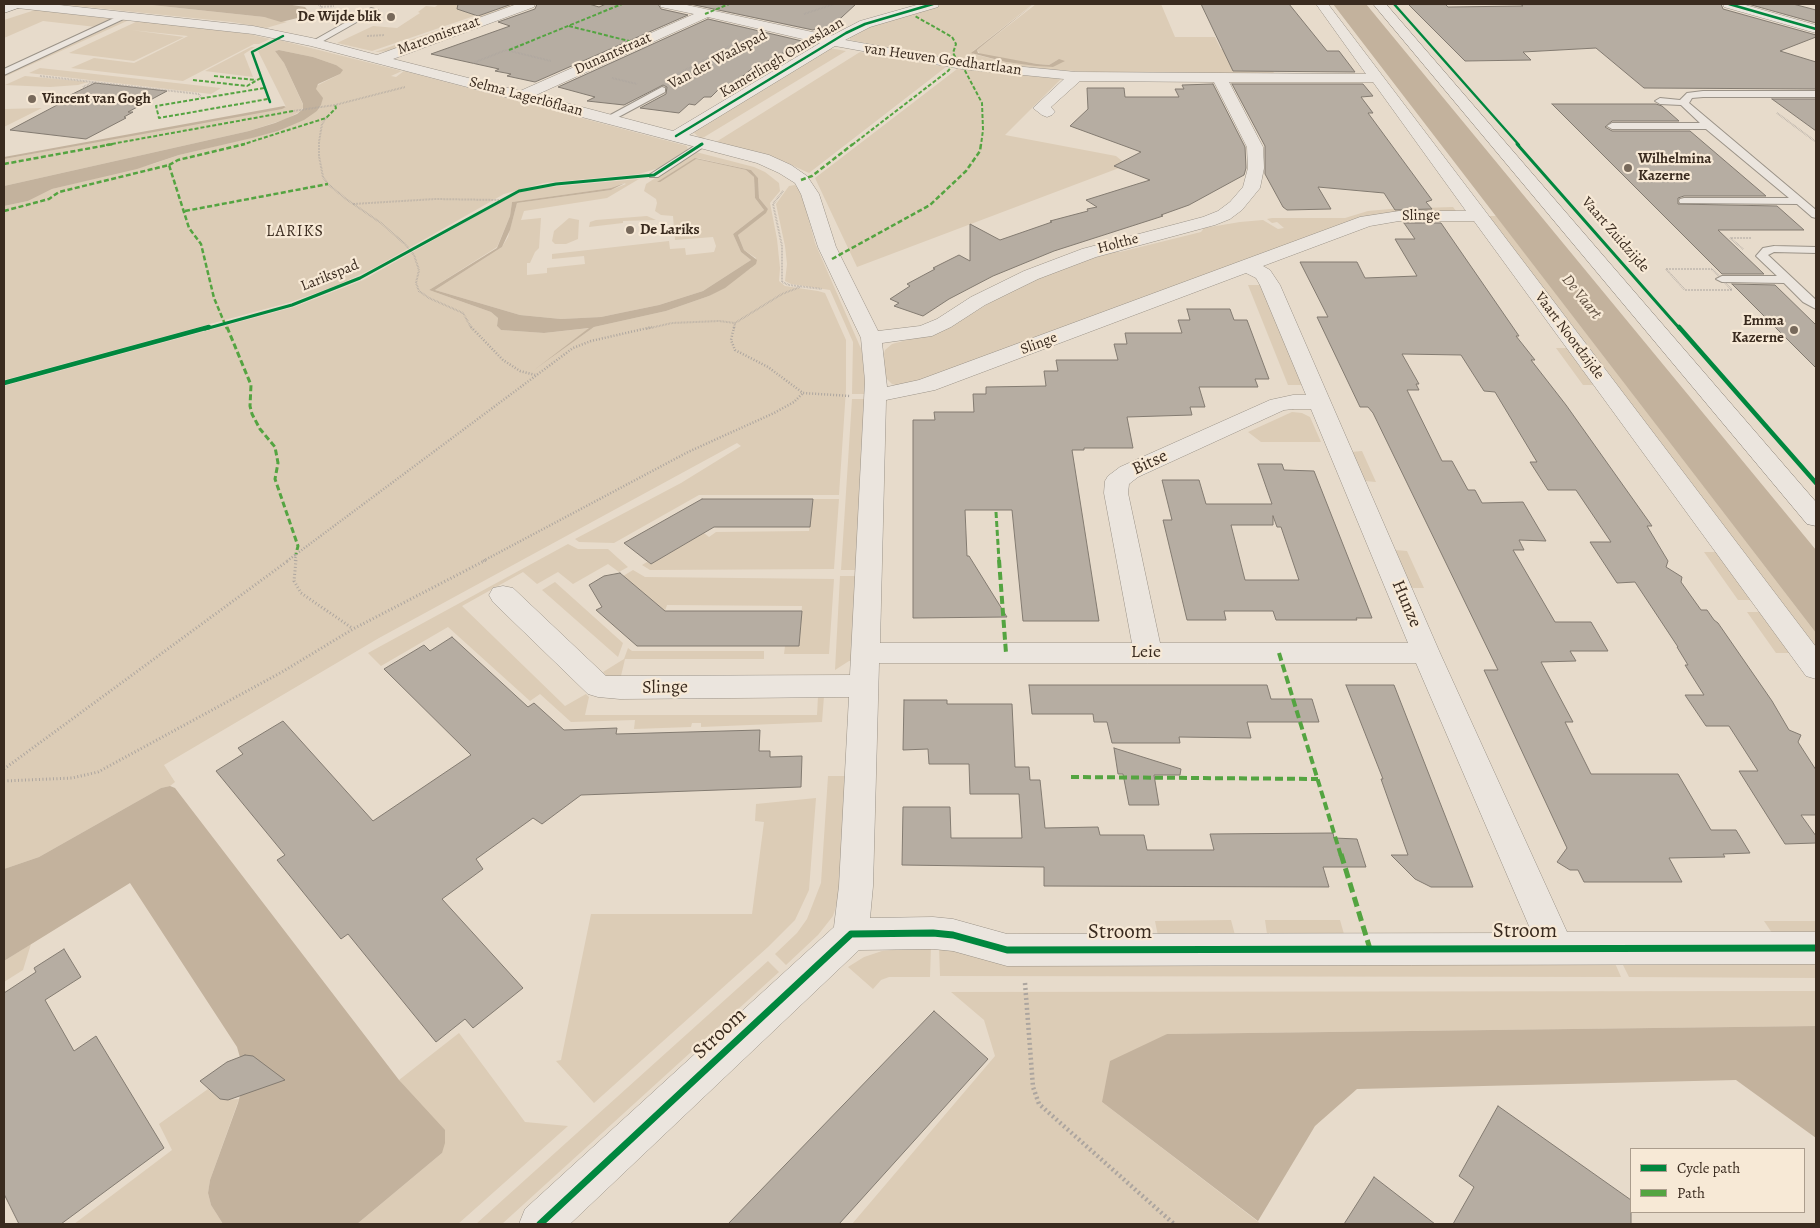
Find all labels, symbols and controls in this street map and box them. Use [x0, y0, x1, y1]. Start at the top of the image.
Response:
place label: De Wijde blik [298, 8, 381, 26]
marker: De Wijde blik [385, 11, 397, 23]
street label: Marconistraat [395, 13, 483, 59]
street label: Kamerlingh Onneslaan [717, 14, 847, 102]
street label: Van der Waalspad [666, 26, 770, 94]
street label: Dunantstraat [572, 29, 654, 79]
street label: van Heuven Goedhartlaan [863, 40, 1023, 80]
street label: Selma Lagerlöflaan [467, 73, 585, 121]
place label: Vincent van Gogh [42, 90, 151, 108]
marker: Vincent van Gogh [26, 93, 38, 105]
place label: Wilhelmina Kazerne [1638, 150, 1712, 185]
marker: Wilhelmina Kazerne [1622, 162, 1634, 174]
street label: Vaart Zuidzijde [1577, 194, 1653, 276]
street label: Slinge [1402, 207, 1440, 225]
place label: De Lariks [640, 221, 699, 239]
district label: LARIKS [265, 222, 325, 242]
marker: De Lariks [624, 224, 636, 236]
street label: Holthe [1095, 230, 1141, 258]
street label: Larikspad [298, 256, 362, 296]
water label: De Vaart [1557, 271, 1605, 323]
street label: Vaart Noordzijde [1530, 289, 1608, 383]
place label: Emma Kazerne [1732, 312, 1784, 347]
marker: Emma Kazerne [1788, 324, 1800, 336]
street label: Slinge [1018, 329, 1060, 359]
street label: Bitse [1129, 445, 1171, 481]
street label: Hunze [1386, 577, 1426, 631]
street label: Leie [1131, 642, 1161, 664]
street label: Slinge [642, 677, 688, 699]
street label: Stroom [1493, 919, 1557, 945]
street label: Stroom [1088, 920, 1152, 946]
street label: Stroom [688, 1003, 752, 1065]
legend [1630, 1148, 1805, 1213]
text: Cycle path [1677, 1158, 1740, 1178]
text: Path [1677, 1183, 1705, 1203]

